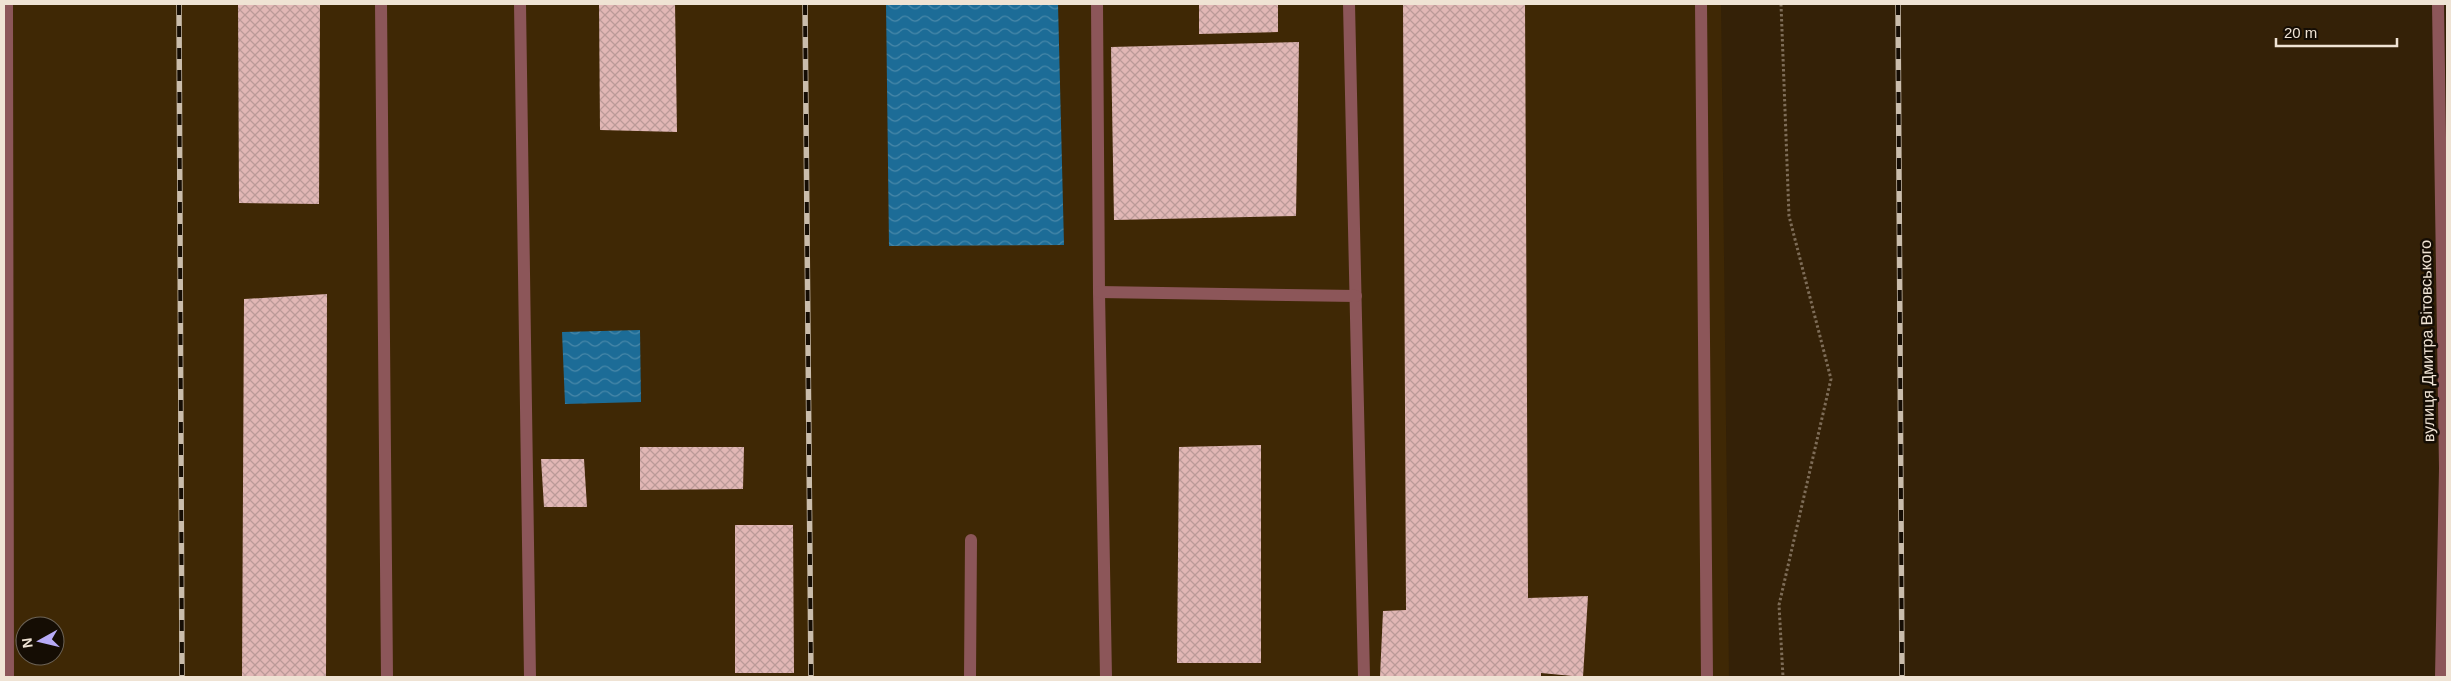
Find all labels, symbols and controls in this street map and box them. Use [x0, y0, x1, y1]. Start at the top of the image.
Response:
scale bar [2276, 15, 2397, 47]
text: 20 m [2284, 24, 2317, 41]
street label: вулиця Дмитра Вітовського [2417, 240, 2437, 442]
north arrow [15, 616, 65, 666]
text: N [18, 637, 36, 649]

